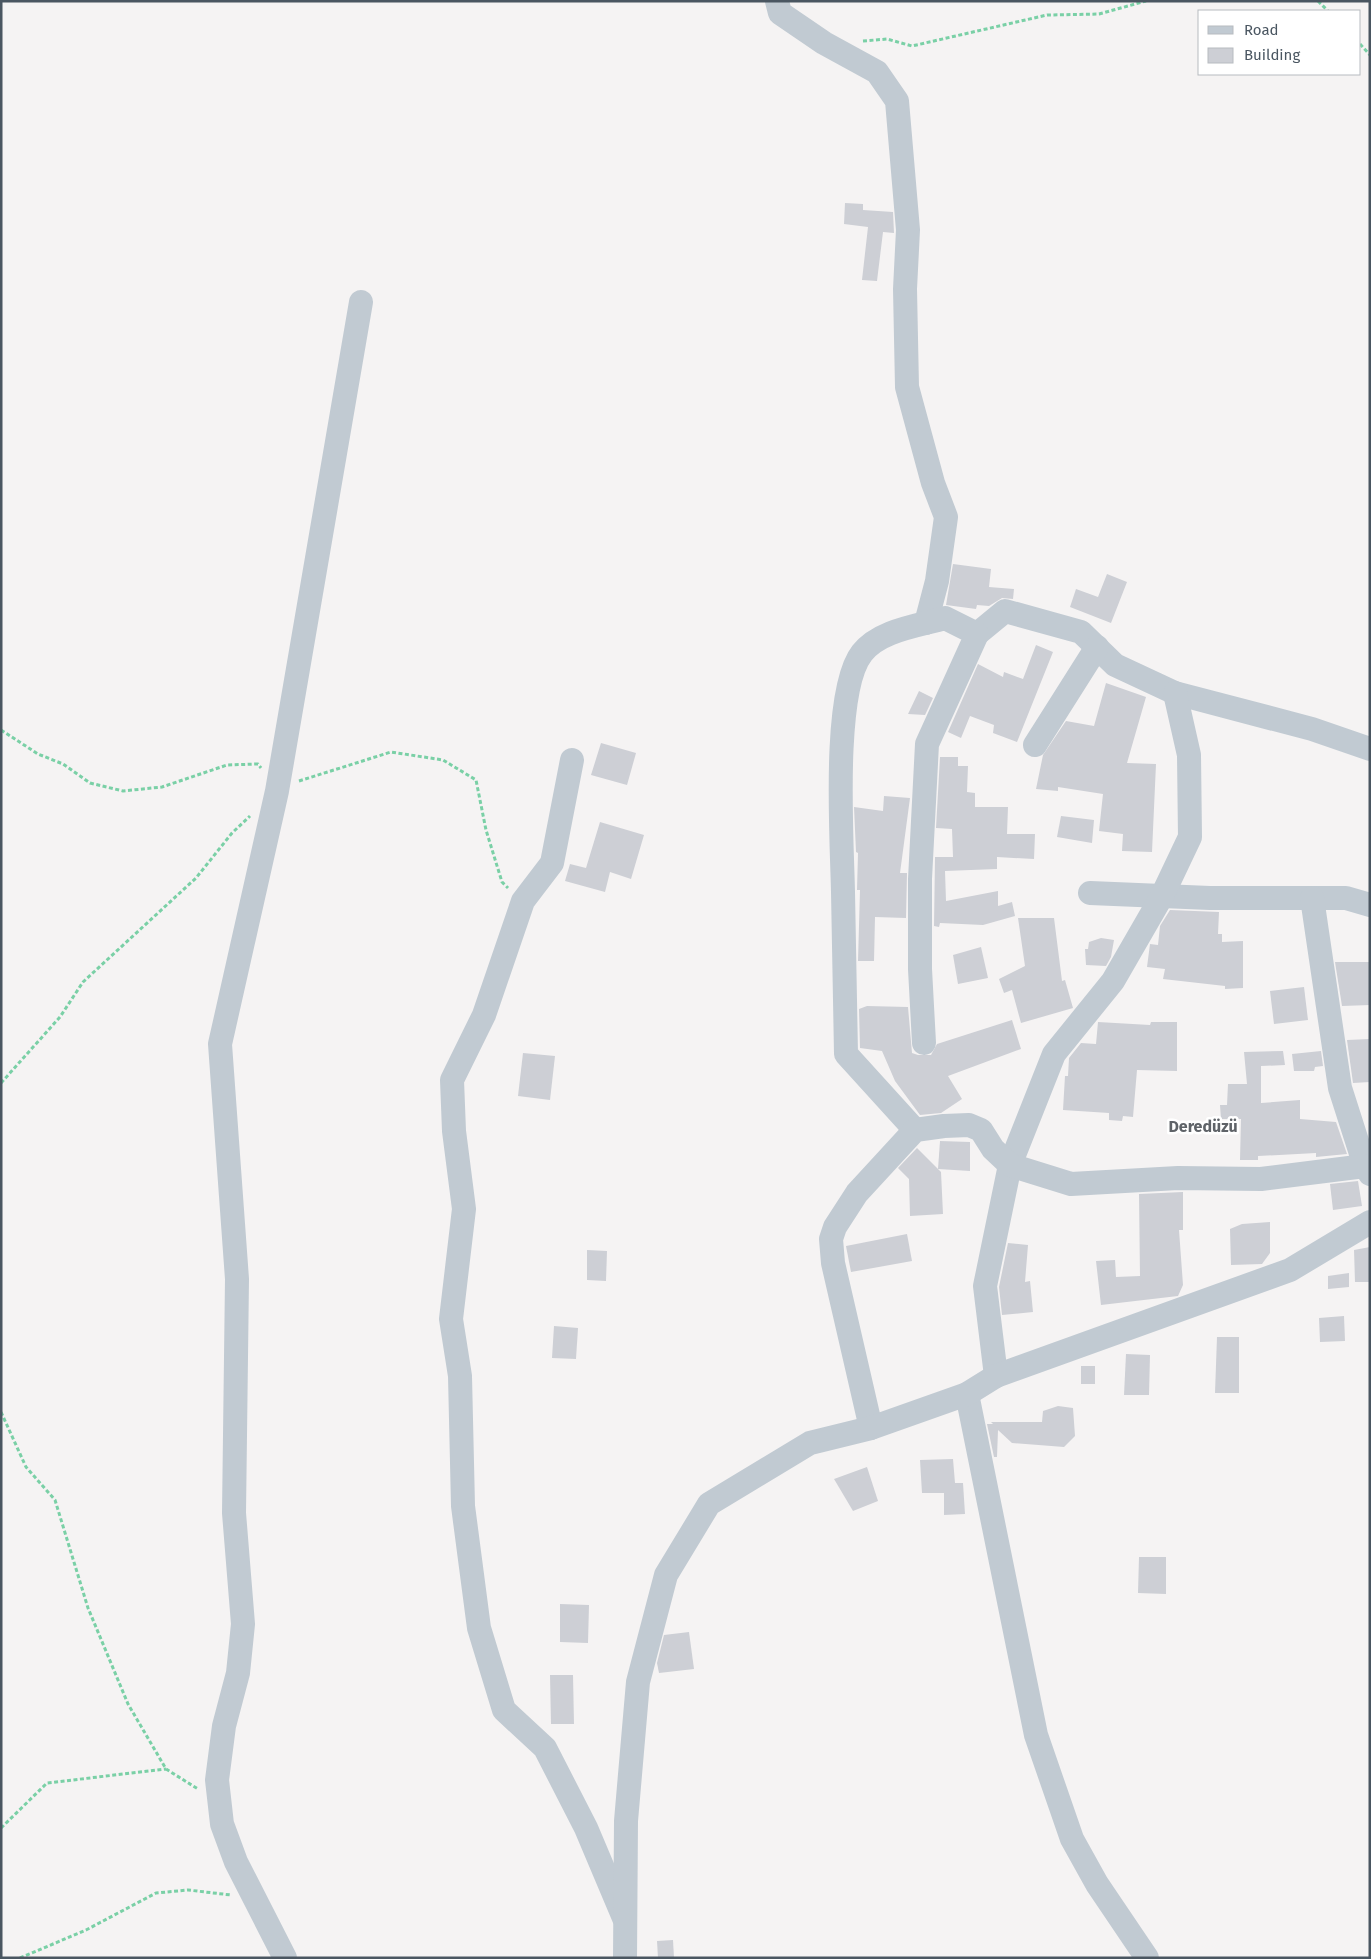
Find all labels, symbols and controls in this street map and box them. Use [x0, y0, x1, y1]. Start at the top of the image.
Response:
legend [1198, 10, 1361, 75]
text: Road [1244, 21, 1279, 39]
text: Building [1244, 46, 1300, 64]
district label: Deredüzü [1168, 1117, 1238, 1136]

